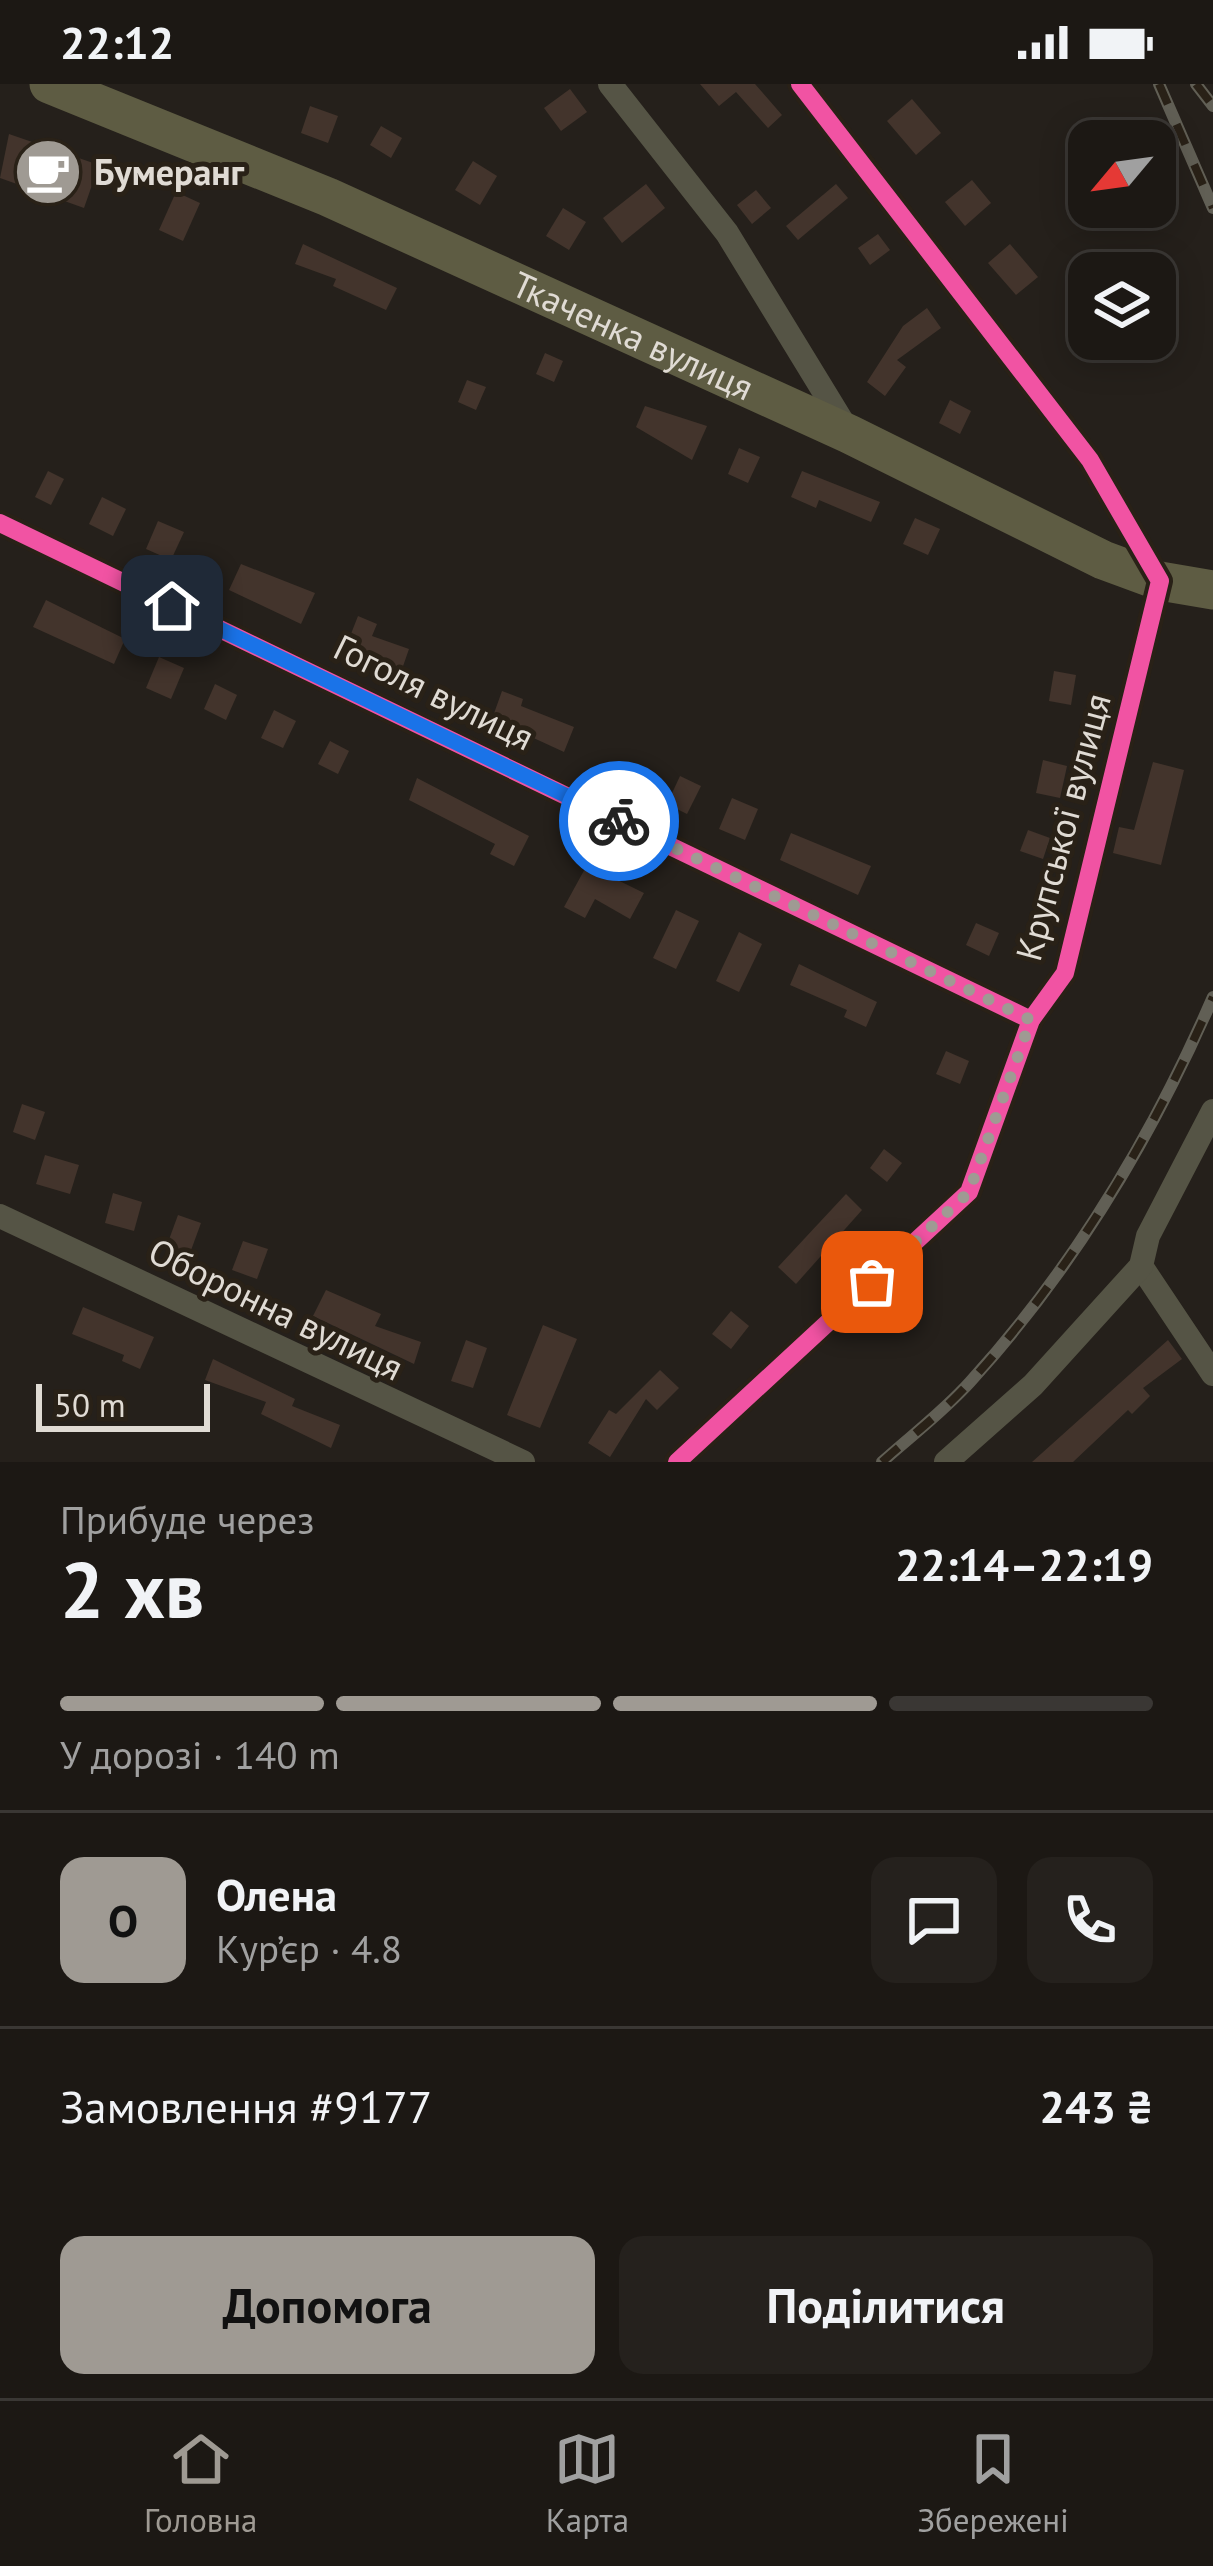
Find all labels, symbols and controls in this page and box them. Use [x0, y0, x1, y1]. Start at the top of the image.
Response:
text: 22:12 [60, 13, 174, 71]
north arrow [1068, 120, 1176, 228]
map controls [1068, 120, 1176, 360]
cafe icon: Бумеранг [13, 137, 83, 207]
place label: Бумеранг [94, 148, 245, 195]
button: layers [1068, 252, 1176, 360]
street label: Ткаченка вулиця [505, 260, 761, 410]
pin [121, 555, 223, 657]
icon: home [139, 573, 205, 639]
street label: Гоголя вулиця [327, 623, 542, 760]
street label: Крупської вулиця [1004, 688, 1121, 966]
courier [559, 761, 679, 881]
icon: bike [586, 788, 652, 854]
street label: Оборонна вулиця [141, 1227, 411, 1390]
pin [821, 1231, 923, 1333]
icon: bag [839, 1249, 905, 1315]
scale bar [36, 1378, 210, 1431]
text: 50 m [54, 1383, 126, 1426]
text: Прибуде через [60, 1494, 315, 1545]
text: 22:14–22:19 [895, 1535, 1153, 1593]
text: 2 хв [60, 1539, 204, 1640]
text: У дорозі · 140 m [60, 1729, 340, 1780]
button: chat [871, 1857, 997, 1983]
button: phone [1027, 1857, 1153, 1983]
text: Олена [216, 1865, 337, 1923]
text: О [108, 1891, 138, 1949]
text: Кур’єр · 4.8 [216, 1923, 402, 1974]
text: Замовлення #9177 [60, 2077, 432, 2135]
text: 243 ₴ [1040, 2077, 1153, 2135]
button: Допомога [60, 2236, 595, 2374]
button: Поділитися [619, 2236, 1153, 2374]
tab: Головна [144, 2426, 257, 2541]
tab: Карта [546, 2426, 629, 2541]
tab: Збережені [917, 2426, 1069, 2541]

